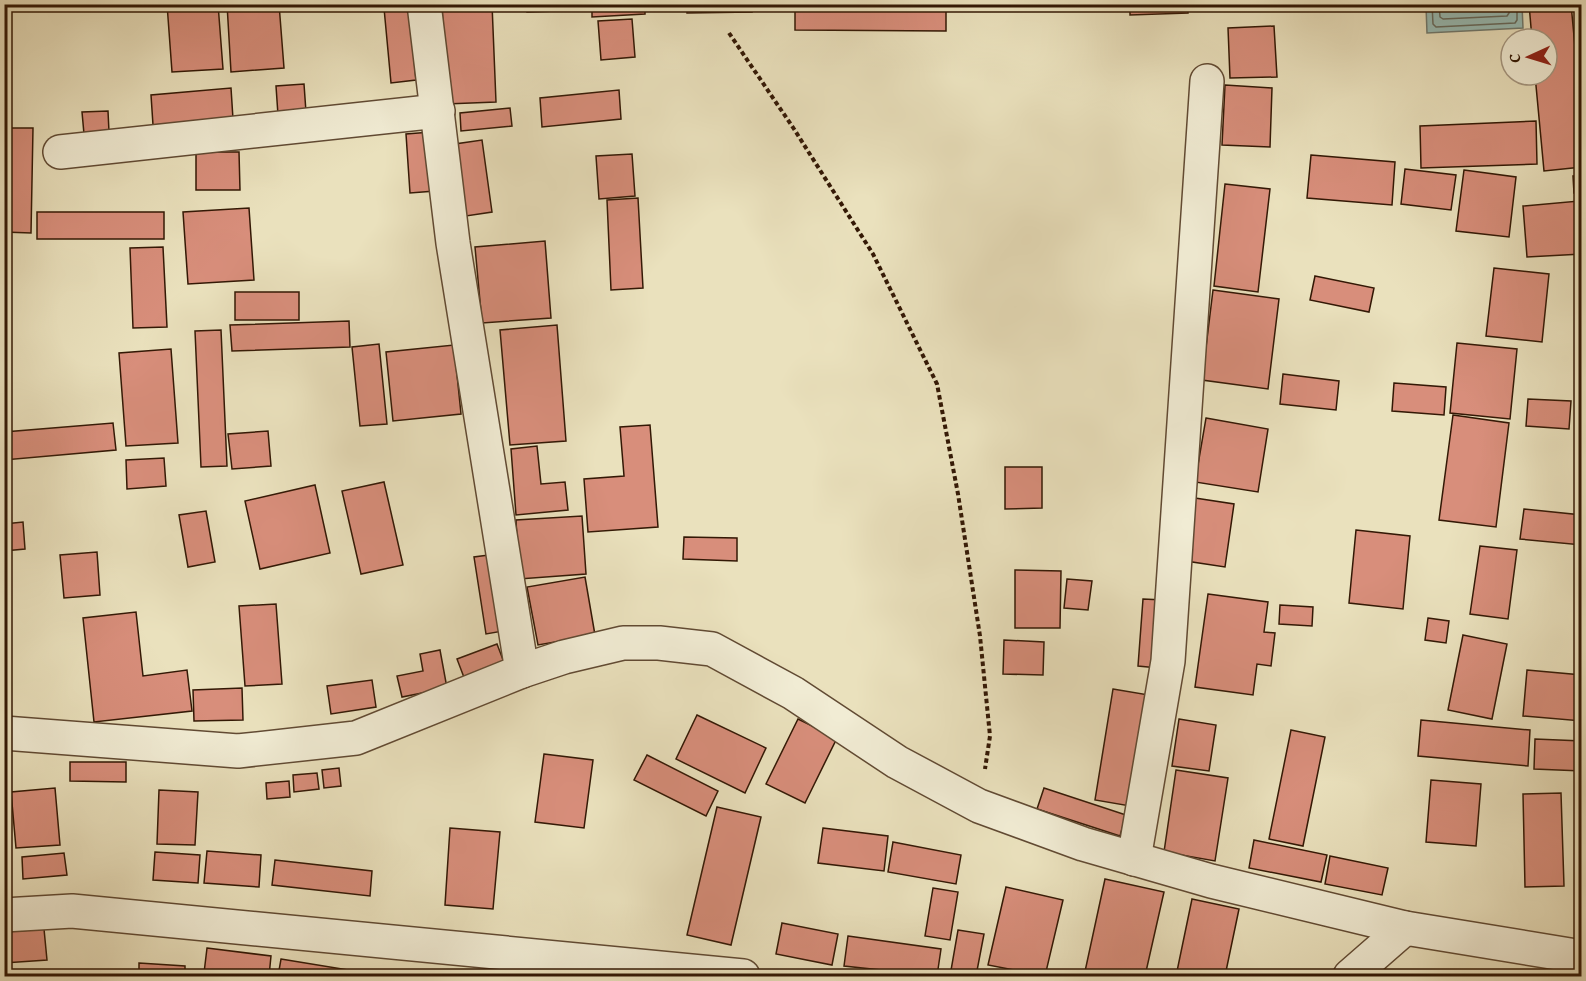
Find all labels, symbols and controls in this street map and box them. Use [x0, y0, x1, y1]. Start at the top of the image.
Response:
north arrow [1499, 27, 1559, 87]
text: С [1502, 53, 1526, 63]

